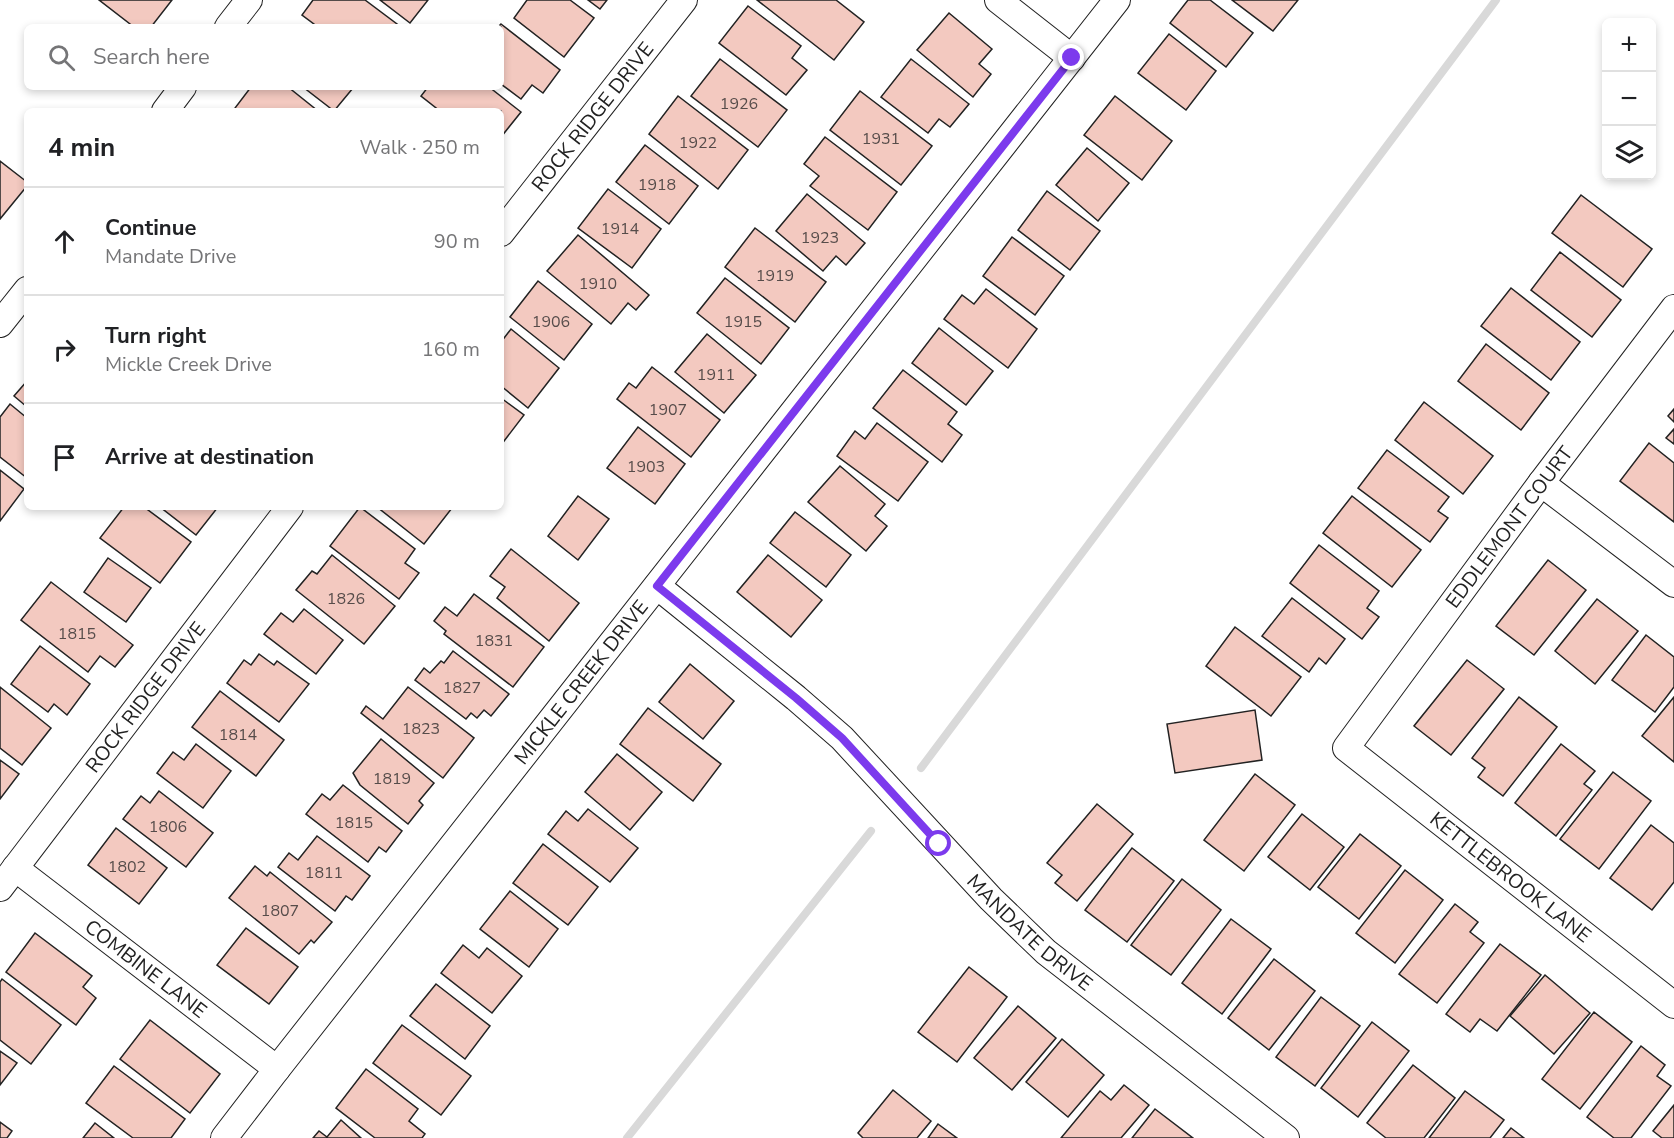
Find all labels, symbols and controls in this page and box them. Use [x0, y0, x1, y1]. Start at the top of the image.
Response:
map controls [1602, 18, 1656, 180]
button: + [1602, 18, 1656, 72]
search box [24, 24, 504, 90]
street label: ROCK RIDGE DRIVE [526, 37, 660, 197]
icon: search [45, 41, 78, 74]
text: Search here [93, 42, 210, 72]
route end [1058, 44, 1084, 70]
button: − [1602, 72, 1656, 126]
house number: 1926 [720, 93, 758, 115]
button: layers [1602, 126, 1656, 180]
house number: 1931 [862, 128, 900, 150]
text: 4 min [48, 130, 115, 165]
house number: 1922 [679, 132, 717, 154]
text: Walk · 250 m [360, 134, 480, 161]
house number: 1918 [638, 174, 676, 196]
text: Continue [105, 213, 196, 243]
house number: 1914 [601, 218, 640, 240]
icon: ahead [48, 225, 81, 258]
house number: 1923 [801, 227, 839, 249]
text: 90 m [434, 228, 480, 255]
text: Mandate Drive [105, 243, 236, 270]
house number: 1919 [756, 265, 794, 287]
house number: 1910 [579, 273, 617, 295]
house number: 1906 [532, 311, 570, 333]
house number: 1915 [724, 311, 762, 333]
text: Turn right [105, 321, 206, 351]
icon: right [48, 333, 81, 366]
text: 160 m [422, 336, 480, 363]
text: Mickle Creek Drive [105, 351, 272, 378]
house number: 1911 [697, 364, 735, 386]
house number: 1907 [649, 399, 687, 421]
icon: arrive [48, 441, 81, 474]
street label: EDDLEMONT COURT [1440, 441, 1579, 614]
text: Arrive at destination [105, 442, 314, 472]
house number: 1903 [627, 456, 665, 478]
house number: 1826 [327, 588, 365, 610]
street label: MICKLE CREEK DRIVE [508, 594, 655, 770]
street label: ROCK RIDGE DRIVE [80, 616, 212, 778]
house number: 1815 [58, 623, 96, 645]
house number: 1831 [475, 630, 513, 652]
house number: 1827 [443, 677, 481, 699]
house number: 1823 [402, 718, 440, 740]
house number: 1814 [219, 724, 258, 746]
house number: 1819 [373, 768, 411, 790]
street label: KETTLEBROOK LANE [1424, 806, 1596, 949]
house number: 1815 [335, 812, 373, 834]
house number: 1806 [149, 816, 187, 838]
route start [925, 830, 951, 856]
house number: 1802 [108, 856, 146, 878]
house number: 1811 [305, 862, 343, 884]
street label: MANDATE DRIVE [961, 868, 1098, 997]
house number: 1807 [261, 900, 299, 922]
street label: COMBINE LANE [79, 913, 212, 1024]

